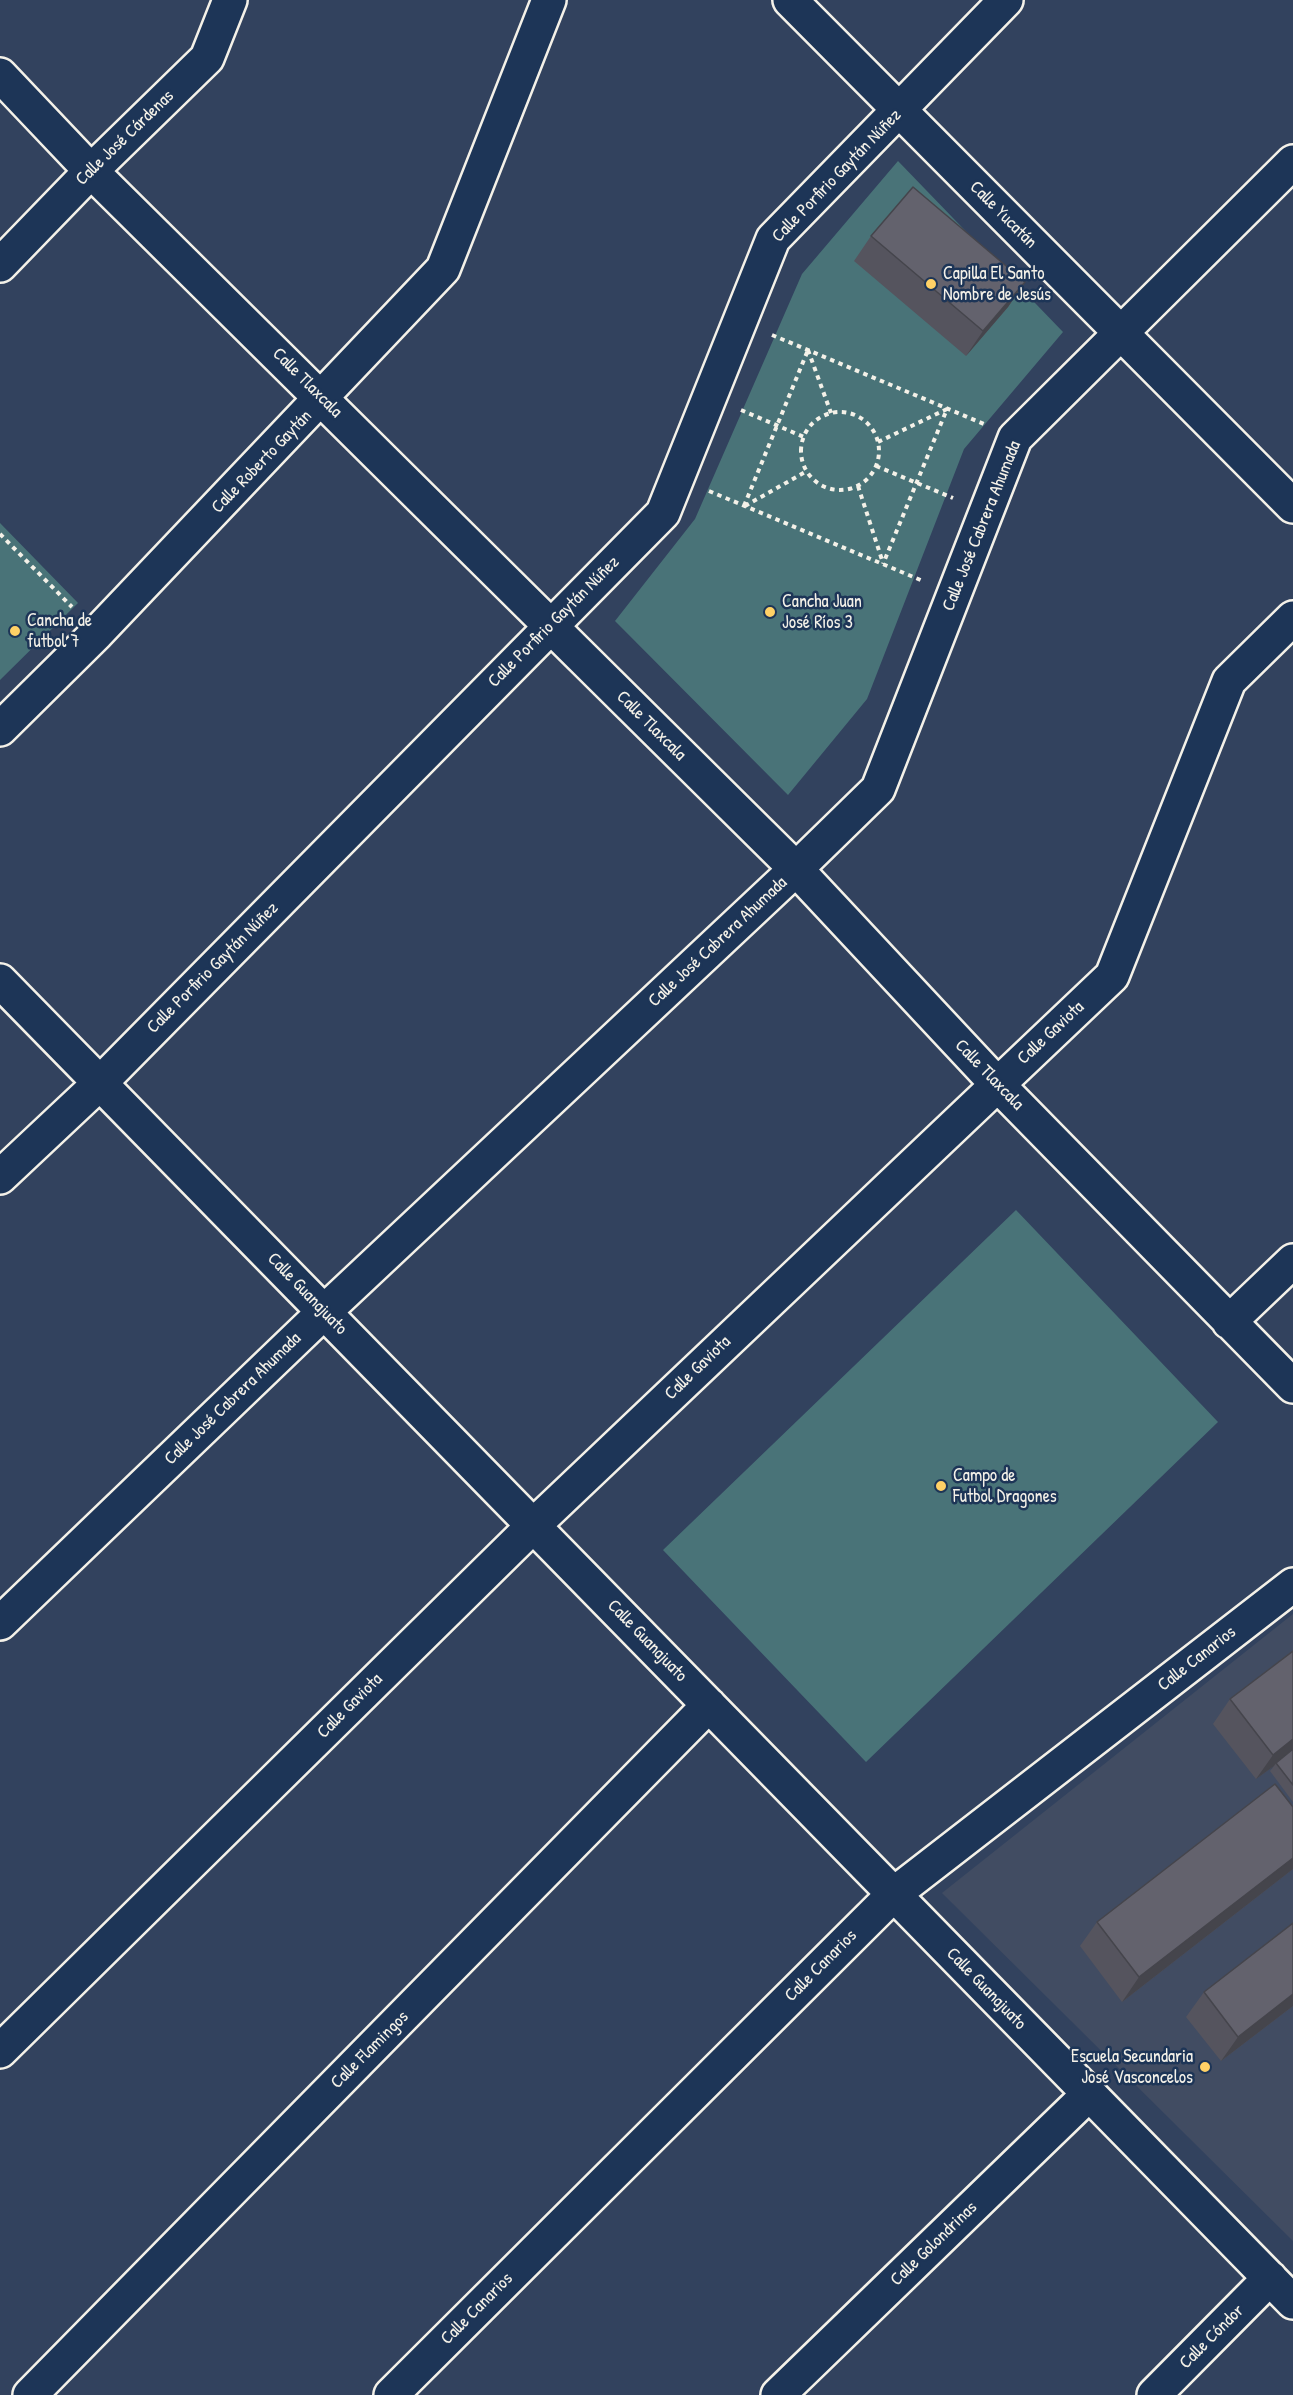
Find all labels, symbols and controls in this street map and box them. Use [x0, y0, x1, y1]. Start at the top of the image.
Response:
street label: Calle José Cárdenas [71, 86, 179, 190]
street label: Calle Porfirio Gaytán Núñez [768, 105, 906, 247]
street label: Calle Yucatán [965, 177, 1041, 253]
place label: Capilla El Santo Nombre de Jesús [943, 263, 1051, 306]
marker: Capilla El Santo Nombre de Jesús [924, 277, 938, 291]
street label: Calle Tlaxcala [267, 343, 347, 423]
street label: Calle Roberto Gaytán [207, 406, 317, 518]
street label: Calle José Cabrera Ahumada [938, 438, 1026, 614]
street label: Calle Porfirio Gaytán Núñez [484, 552, 624, 692]
place label: Cancha Juan José Ríos 3 [782, 591, 862, 634]
marker: Cancha Juan José Ríos 3 [763, 605, 777, 619]
place label: Cancha de futbol 7 [27, 610, 92, 652]
marker: Cancha de futbol 7 [8, 624, 22, 638]
street label: Calle Tlaxcala [611, 686, 691, 766]
street label: Calle José Cabrera Ahumada [644, 872, 792, 1012]
street label: Calle Porfirio Gaytán Núñez [143, 898, 283, 1038]
street label: Calle Gaviota [1013, 997, 1089, 1069]
street label: Calle Tlaxcala [950, 1035, 1028, 1115]
street label: Calle Guanajuato [262, 1248, 352, 1340]
street label: Calle José Cabrera Ahumada [160, 1328, 306, 1470]
street label: Calle Gaviota [660, 1331, 736, 1405]
place label: Campo de Futbol Dragones [953, 1465, 1057, 1508]
marker: Campo de Futbol Dragones [934, 1479, 948, 1493]
street label: Calle Guanajuato [602, 1595, 692, 1687]
street label: Calle Canarios [1154, 1622, 1240, 1696]
street label: Calle Gaviota [313, 1669, 387, 1743]
street label: Calle Canarios [780, 1925, 862, 2007]
street label: Calle Guanajuato [941, 1943, 1031, 2035]
street label: Calle Flamingos [327, 2007, 413, 2093]
place label: Escuela Secundaria José Vasconcelos [1071, 2046, 1193, 2088]
marker: Escuela Secundaria José Vasconcelos [1198, 2060, 1212, 2074]
street label: Calle Golondrinas [886, 2197, 982, 2291]
street label: Calle Canarios [436, 2268, 518, 2350]
street label: Calle Cóndor [1175, 2300, 1249, 2374]

